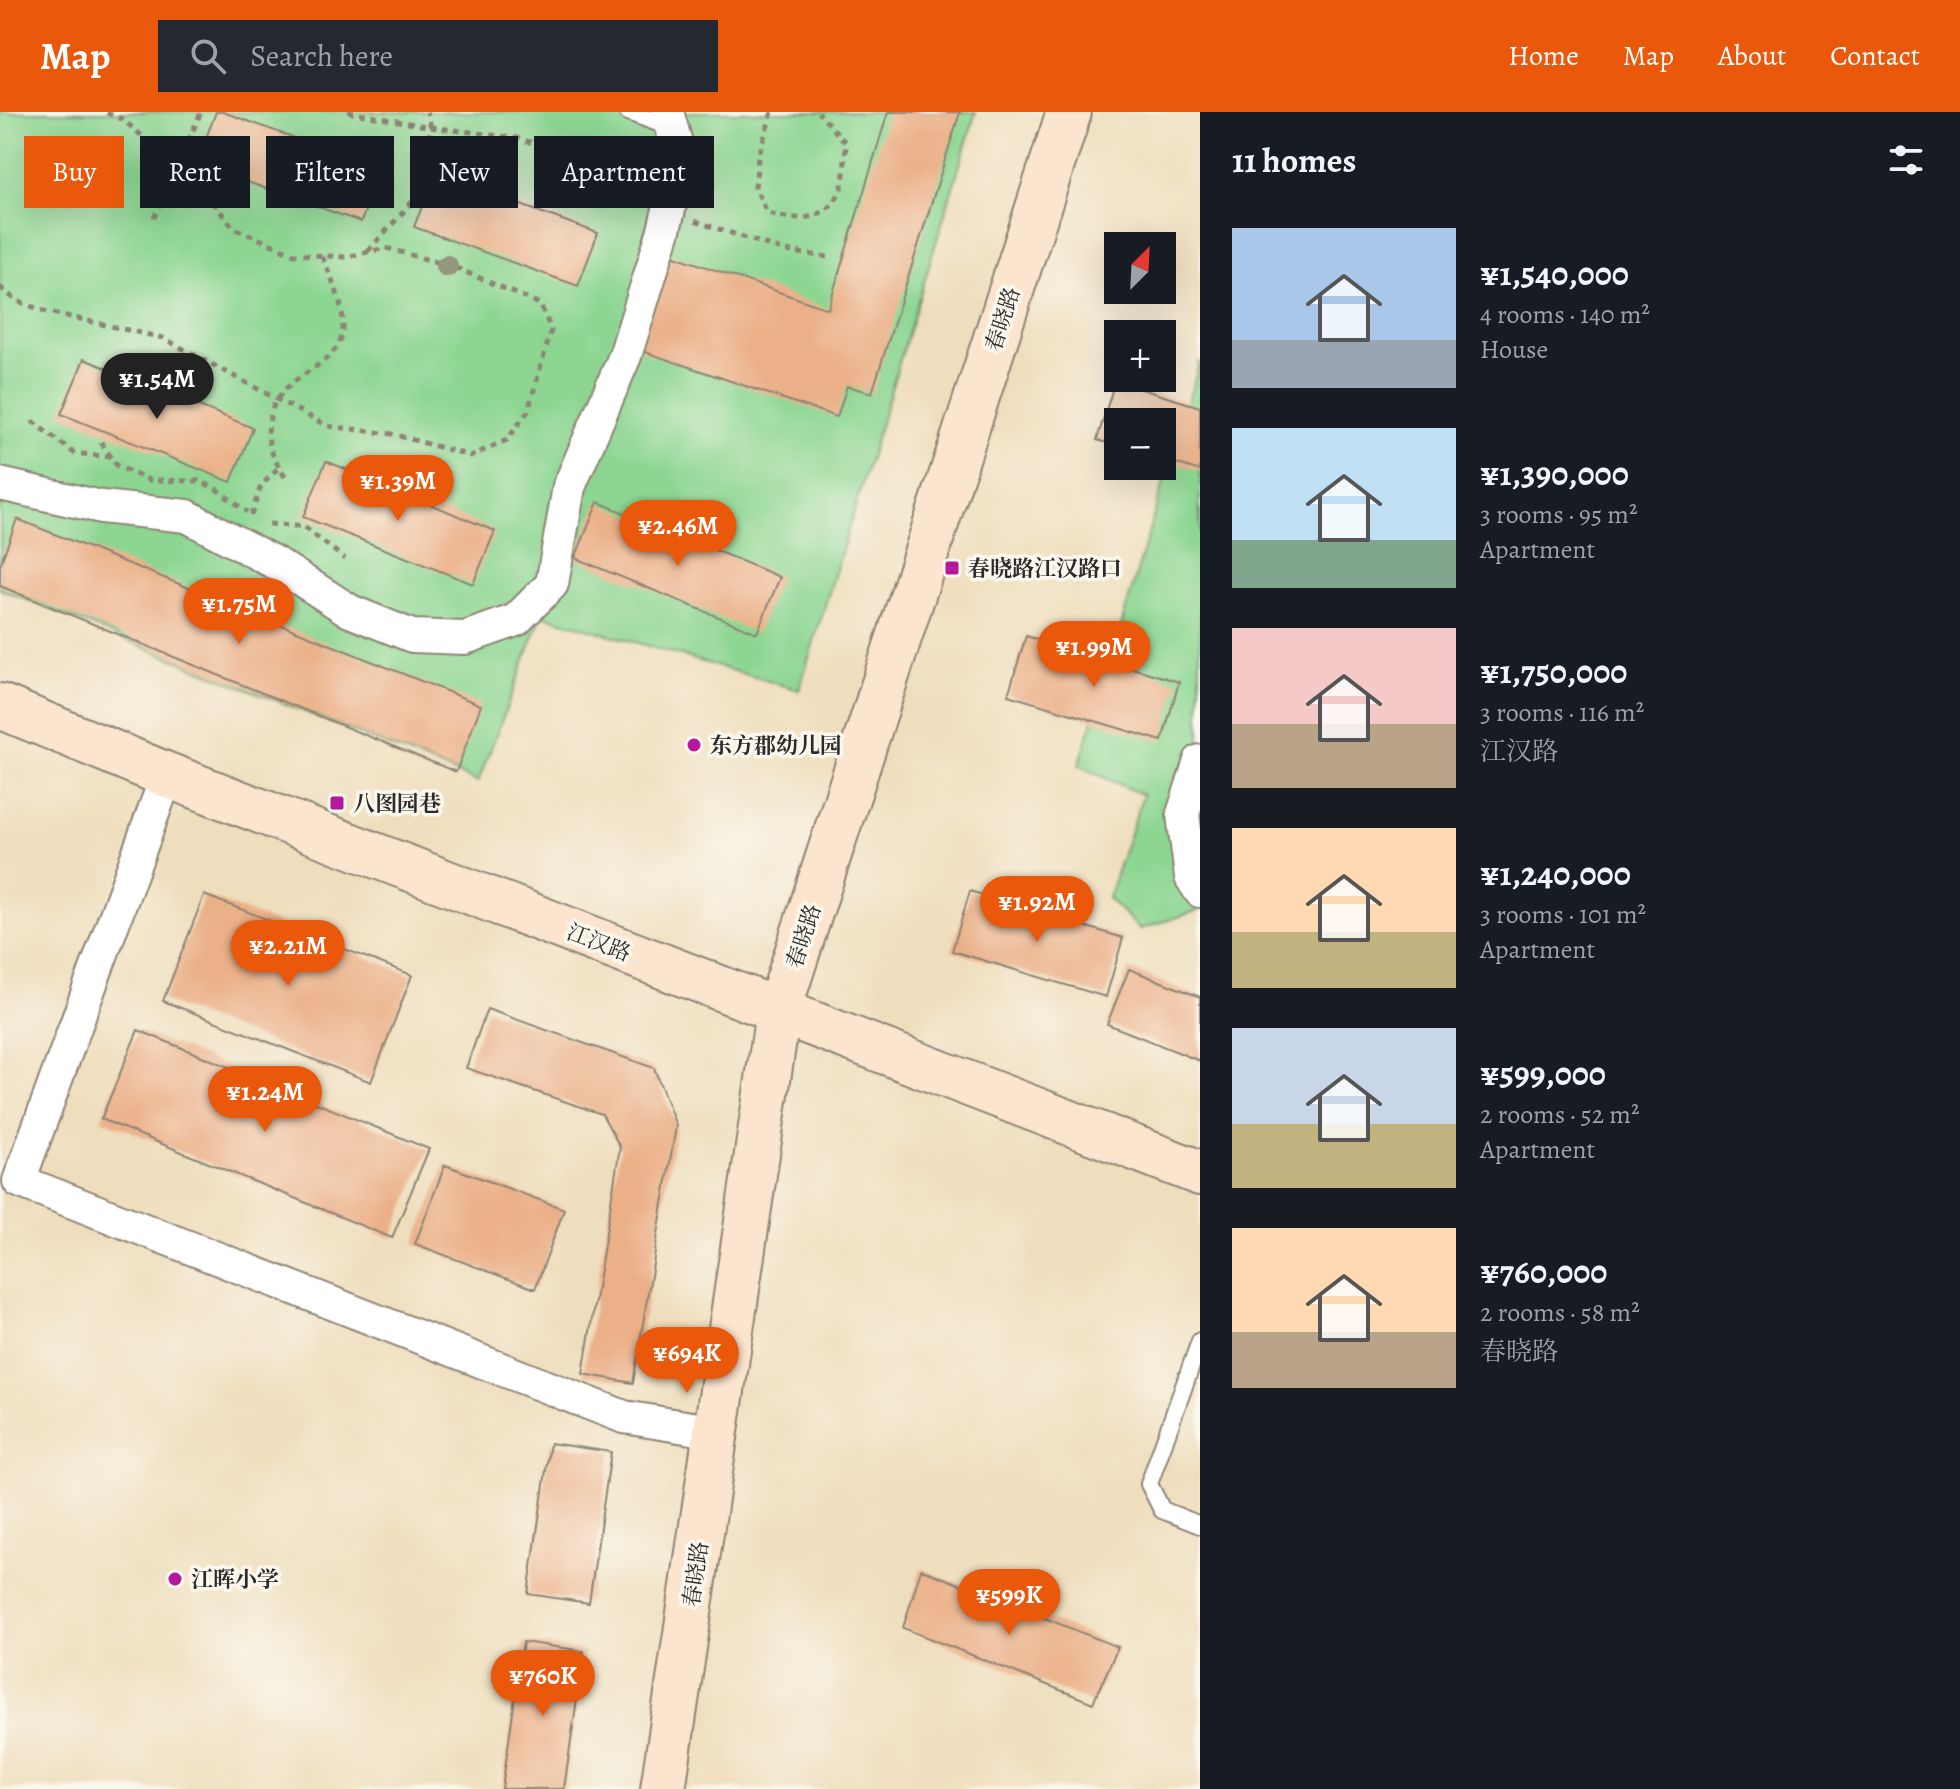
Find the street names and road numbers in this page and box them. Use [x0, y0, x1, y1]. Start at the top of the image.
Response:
street label: 春晓路 [978, 283, 1027, 355]
street label: 春晓路 [779, 900, 828, 972]
street label: 江汉路 [562, 917, 635, 969]
street label: 春晓路 [677, 1539, 715, 1609]

